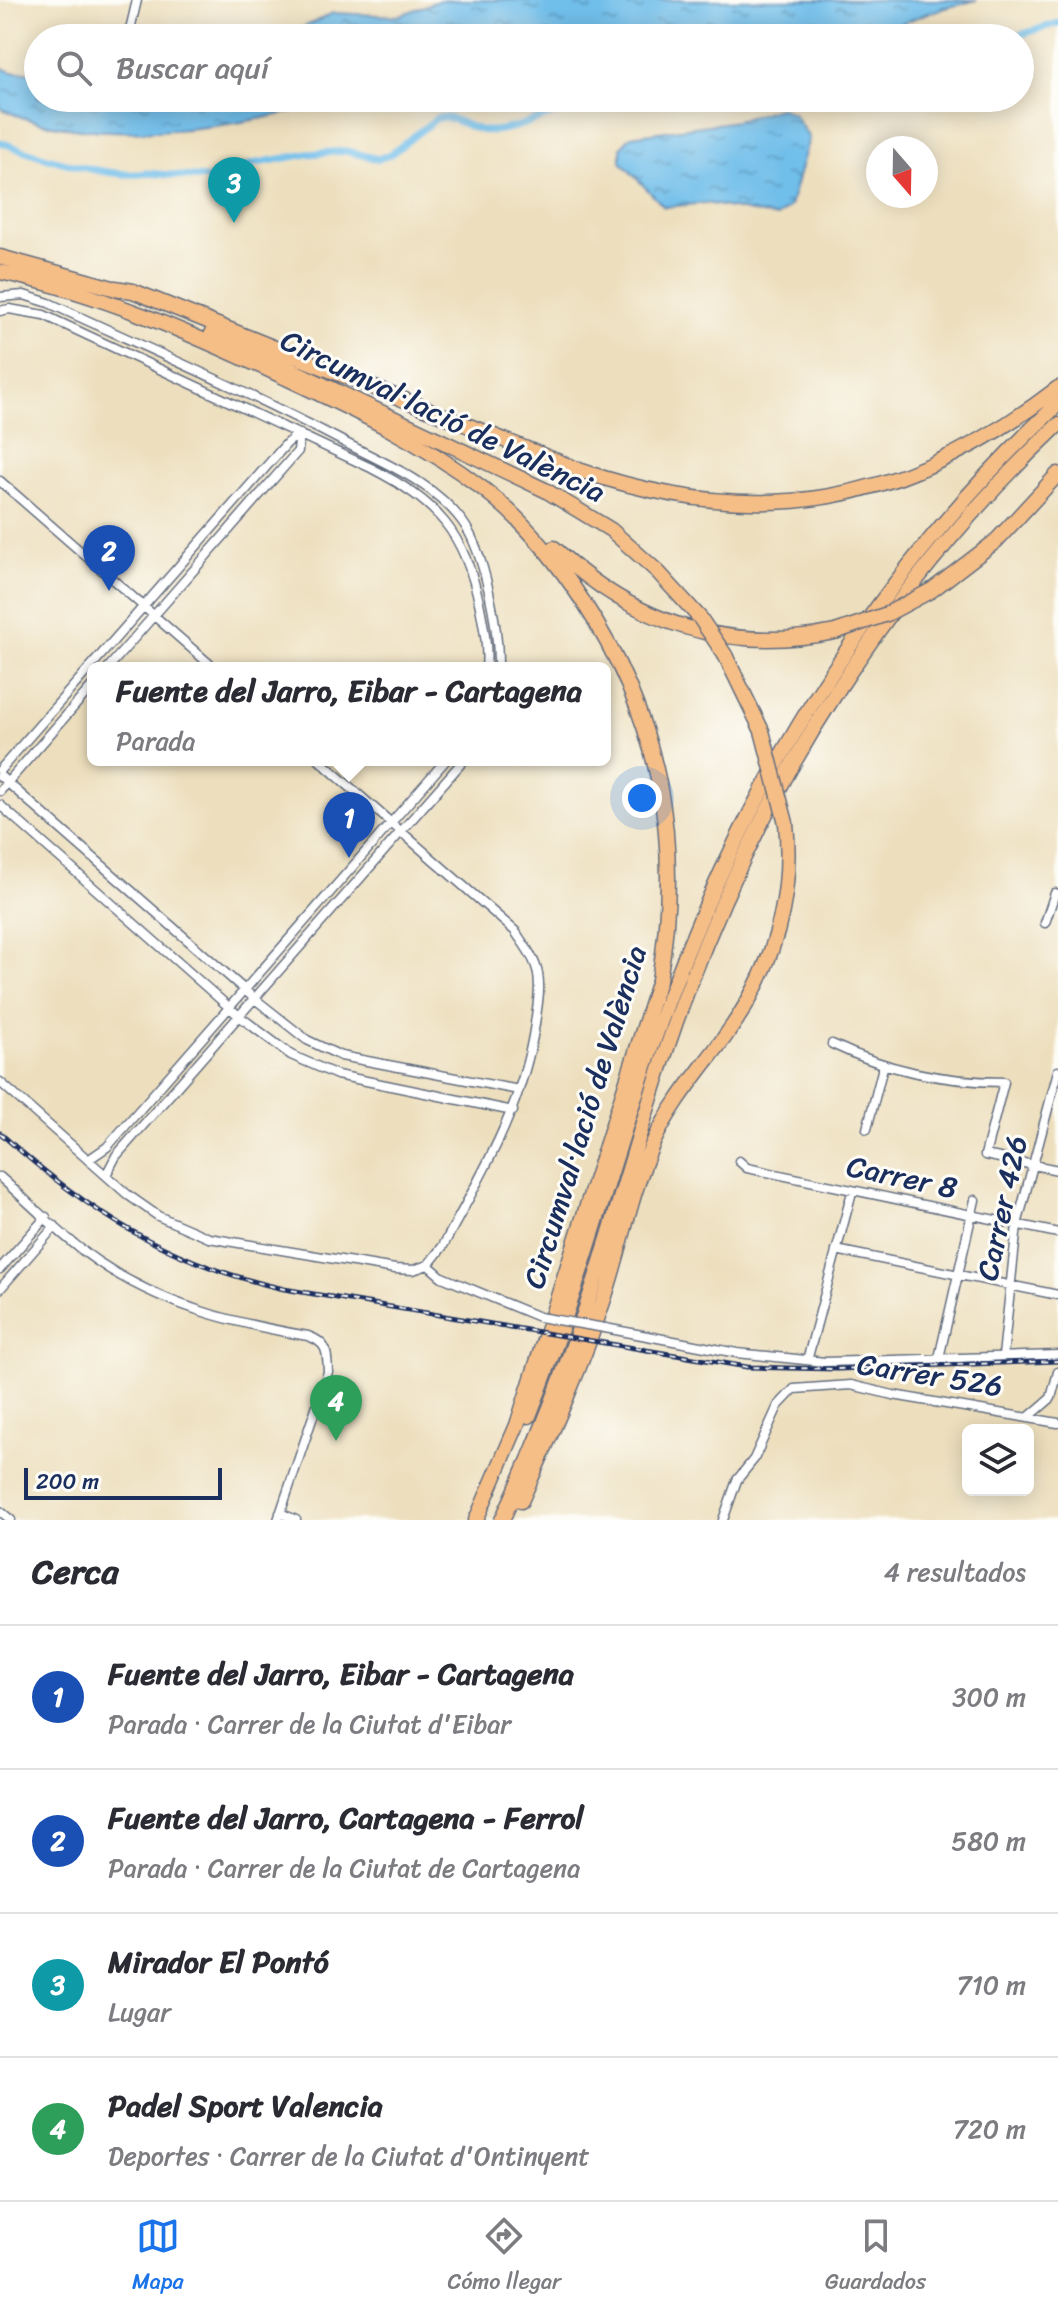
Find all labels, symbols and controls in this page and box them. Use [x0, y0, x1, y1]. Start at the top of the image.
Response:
search box [24, 24, 1034, 112]
text: Buscar aquí [116, 41, 269, 95]
icon: search [52, 46, 96, 90]
north arrow [866, 136, 938, 208]
pin: 3 [208, 157, 260, 223]
street label: Circumval·lació de València [271, 314, 615, 518]
pin: 2 [83, 525, 135, 591]
popup [87, 662, 611, 766]
text: Fuente del Jarro, Eibar - Cartagena [116, 664, 582, 718]
text: Parada [116, 718, 195, 764]
your location [622, 778, 662, 818]
pin: 1 [323, 792, 375, 858]
street label: Circumval·lació de València [507, 939, 663, 1295]
street label: Carrer 426 [960, 1130, 1044, 1286]
street label: Carrer 8 [842, 1139, 962, 1215]
street label: Carrer 526 [853, 1337, 1007, 1413]
pin: 4 [310, 1375, 362, 1441]
map controls [962, 1424, 1034, 1496]
button: layers [962, 1424, 1034, 1496]
text: 200 m [36, 1462, 99, 1501]
scale bar [24, 1464, 222, 1500]
text: Cerca [32, 1542, 119, 1602]
text: 4 resultados [884, 1549, 1026, 1595]
text: Fuente del Jarro, Eibar - Cartagena [108, 1647, 574, 1701]
text: 1 [52, 1674, 64, 1720]
text: 300 m [952, 1674, 1026, 1720]
text: Parada · Carrer de la Ciutat d'Eibar [108, 1701, 511, 1747]
text: Fuente del Jarro, Cartagena - Ferrol [108, 1791, 584, 1845]
text: 2 [50, 1818, 66, 1864]
text: 580 m [951, 1818, 1026, 1864]
text: Parada · Carrer de la Ciutat de Cartagena [108, 1845, 580, 1891]
text: Mirador El Pontó [108, 1935, 329, 1989]
text: 3 [51, 1962, 65, 2008]
text: 710 m [957, 1962, 1026, 2008]
text: Lugar [108, 1989, 171, 2035]
text: Padel Sport Valencia [108, 2079, 383, 2133]
text: 4 [50, 2106, 66, 2152]
text: 720 m [953, 2106, 1026, 2152]
text: Deportes · Carrer de la Ciutat d'Ontinyent [108, 2133, 590, 2179]
tab: Mapa [132, 2214, 184, 2301]
tab: Cómo llegar [447, 2214, 561, 2301]
tab: Guardados [825, 2214, 926, 2301]

